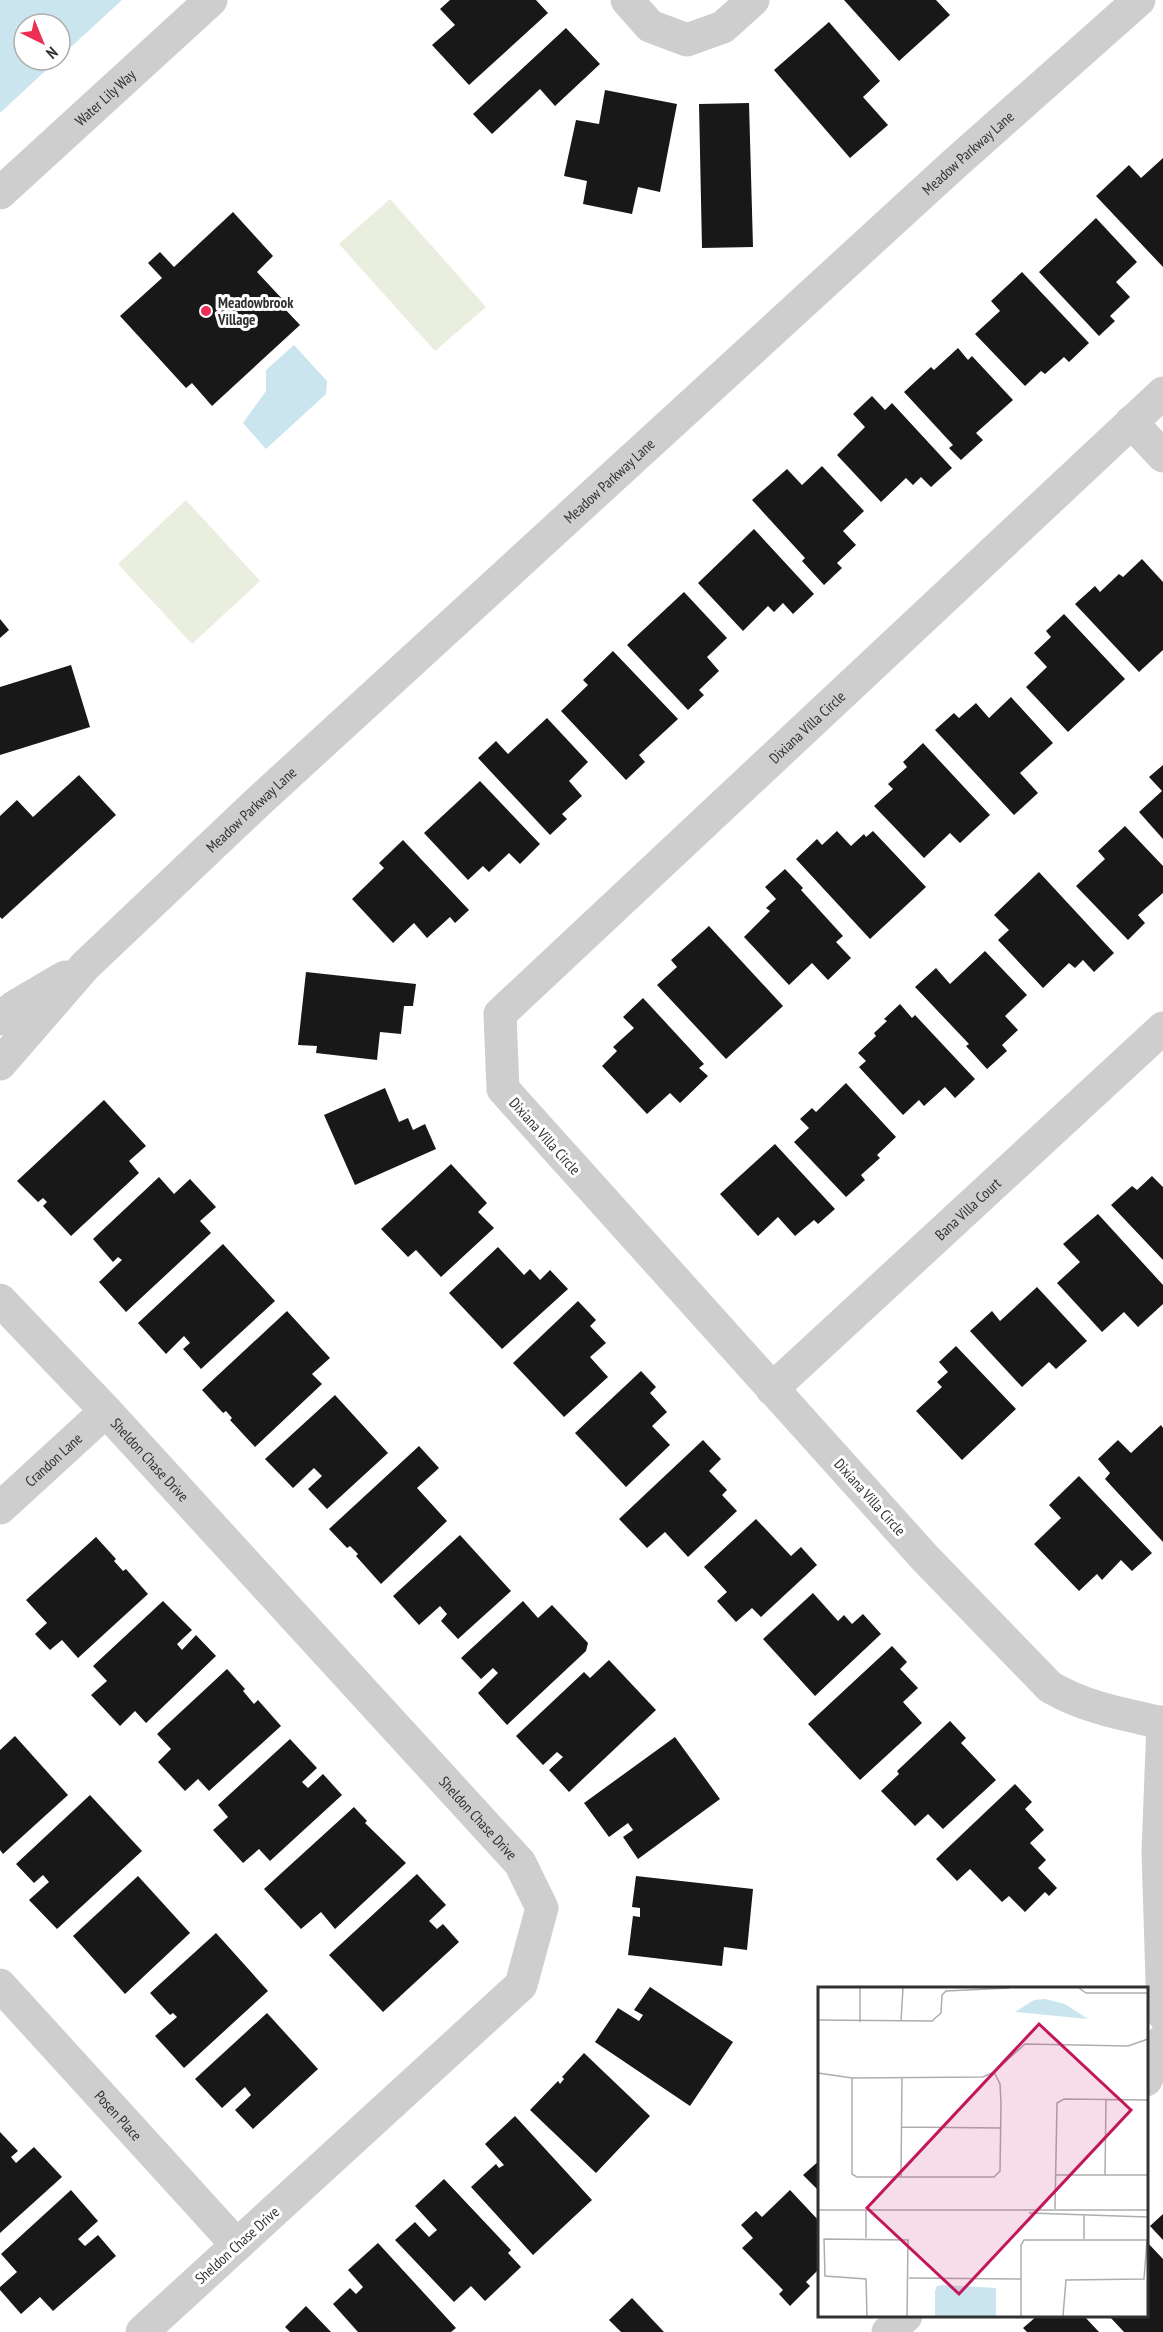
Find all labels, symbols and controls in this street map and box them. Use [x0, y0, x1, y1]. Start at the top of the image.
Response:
north arrow [12, 12, 72, 72]
text: N [42, 43, 62, 63]
street label: Water Lily Way [71, 64, 139, 130]
street label: Meadow Parkway Lane [918, 106, 1017, 199]
place label: Meadowbrook Village [217, 293, 294, 329]
marker: Meadowbrook Village [199, 304, 213, 318]
street label: Meadow Parkway Lane [559, 434, 658, 527]
street label: Dixiana Villa Circle [765, 686, 849, 767]
street label: Meadow Parkway Lane [202, 762, 300, 856]
street label: Dixiana Villa Circle [505, 1093, 585, 1179]
street label: Bana Villa Court [930, 1173, 1004, 1244]
street label: Sheldon Chase Drive [107, 1414, 193, 1505]
street label: Crandon Lane [21, 1428, 86, 1490]
street label: Dixiana Villa Circle [830, 1454, 910, 1540]
street label: Sheldon Chase Drive [435, 1772, 522, 1863]
inset map [818, 1987, 1148, 2317]
street label: Posen Place [91, 2086, 146, 2144]
street label: Sheldon Chase Drive [191, 2202, 283, 2288]

